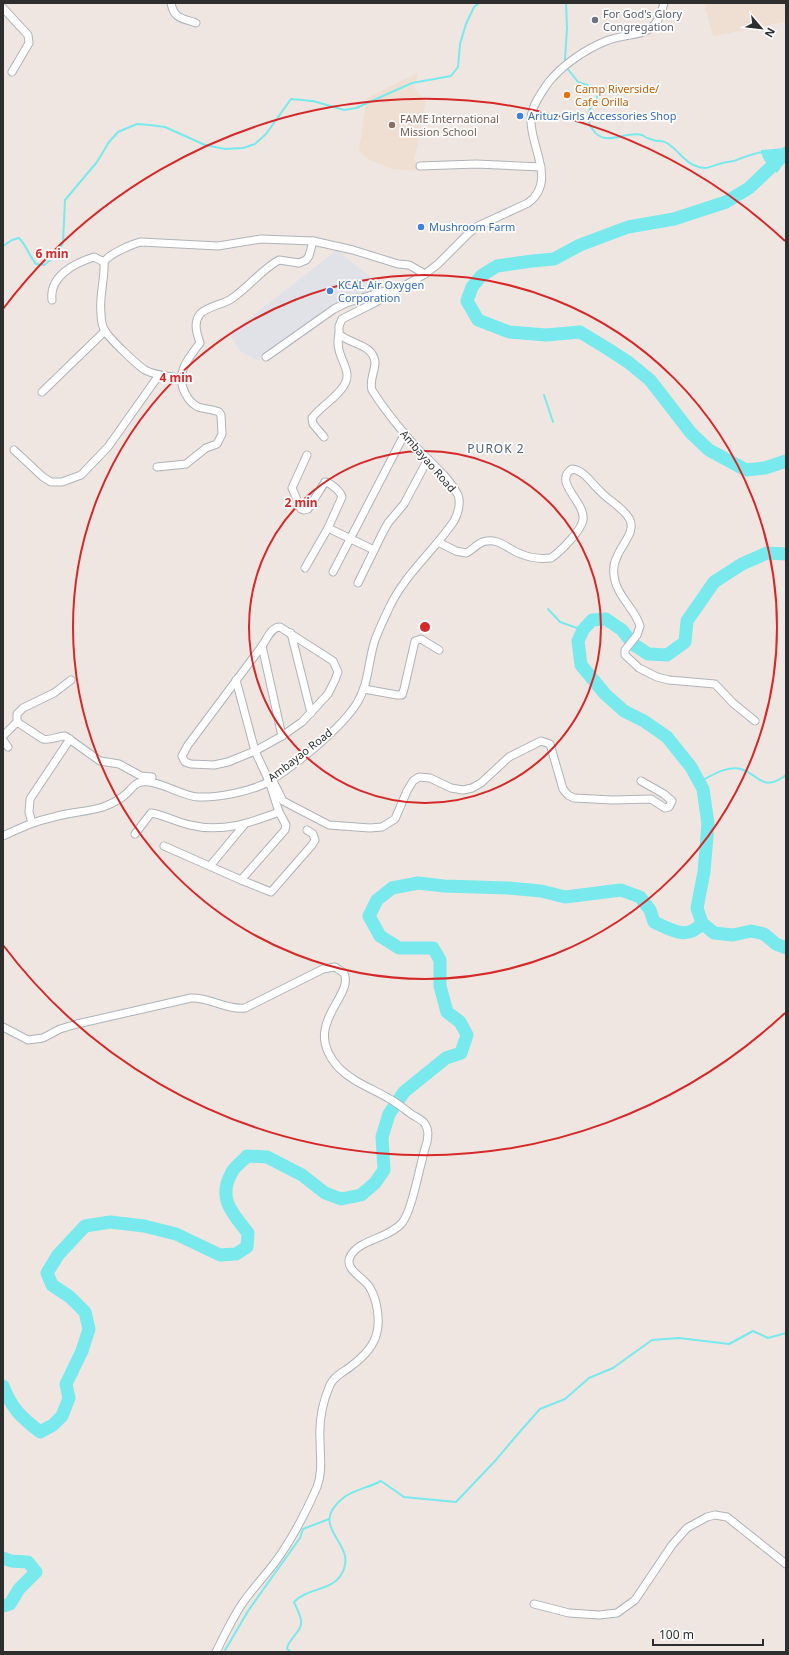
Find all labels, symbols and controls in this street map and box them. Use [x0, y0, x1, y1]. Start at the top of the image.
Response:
place label: For God's Glory Congregation [603, 6, 683, 34]
north arrow [741, 8, 781, 48]
marker: For God's Glory Congregation [590, 15, 600, 25]
text: N [762, 25, 779, 40]
place label: Camp Riverside/ Cafe Orilla [575, 81, 659, 109]
marker: Camp Riverside/ Cafe Orilla [562, 90, 572, 100]
place label: Arituz Girls Accessories Shop [528, 108, 677, 123]
place label: FAME International Mission School [400, 111, 499, 139]
marker: Arituz Girls Accessories Shop [515, 111, 525, 121]
marker: FAME International Mission School [387, 120, 397, 130]
place label: Mushroom Farm [429, 219, 515, 234]
marker: Mushroom Farm [416, 222, 426, 232]
text: 6 min [35, 245, 69, 262]
place label: KCAL Air Oxygen Corporation [338, 277, 424, 305]
marker: KCAL Air Oxygen Corporation [325, 286, 335, 296]
text: 4 min [159, 369, 193, 386]
street label: Ambayao Road [397, 426, 460, 495]
district label: PUROK 2 [467, 440, 525, 457]
text: 2 min [284, 494, 318, 511]
centre of rings [418, 620, 432, 634]
street label: Ambayao Road [264, 725, 335, 785]
scale bar [653, 1621, 763, 1647]
text: 100 m [659, 1626, 694, 1643]

